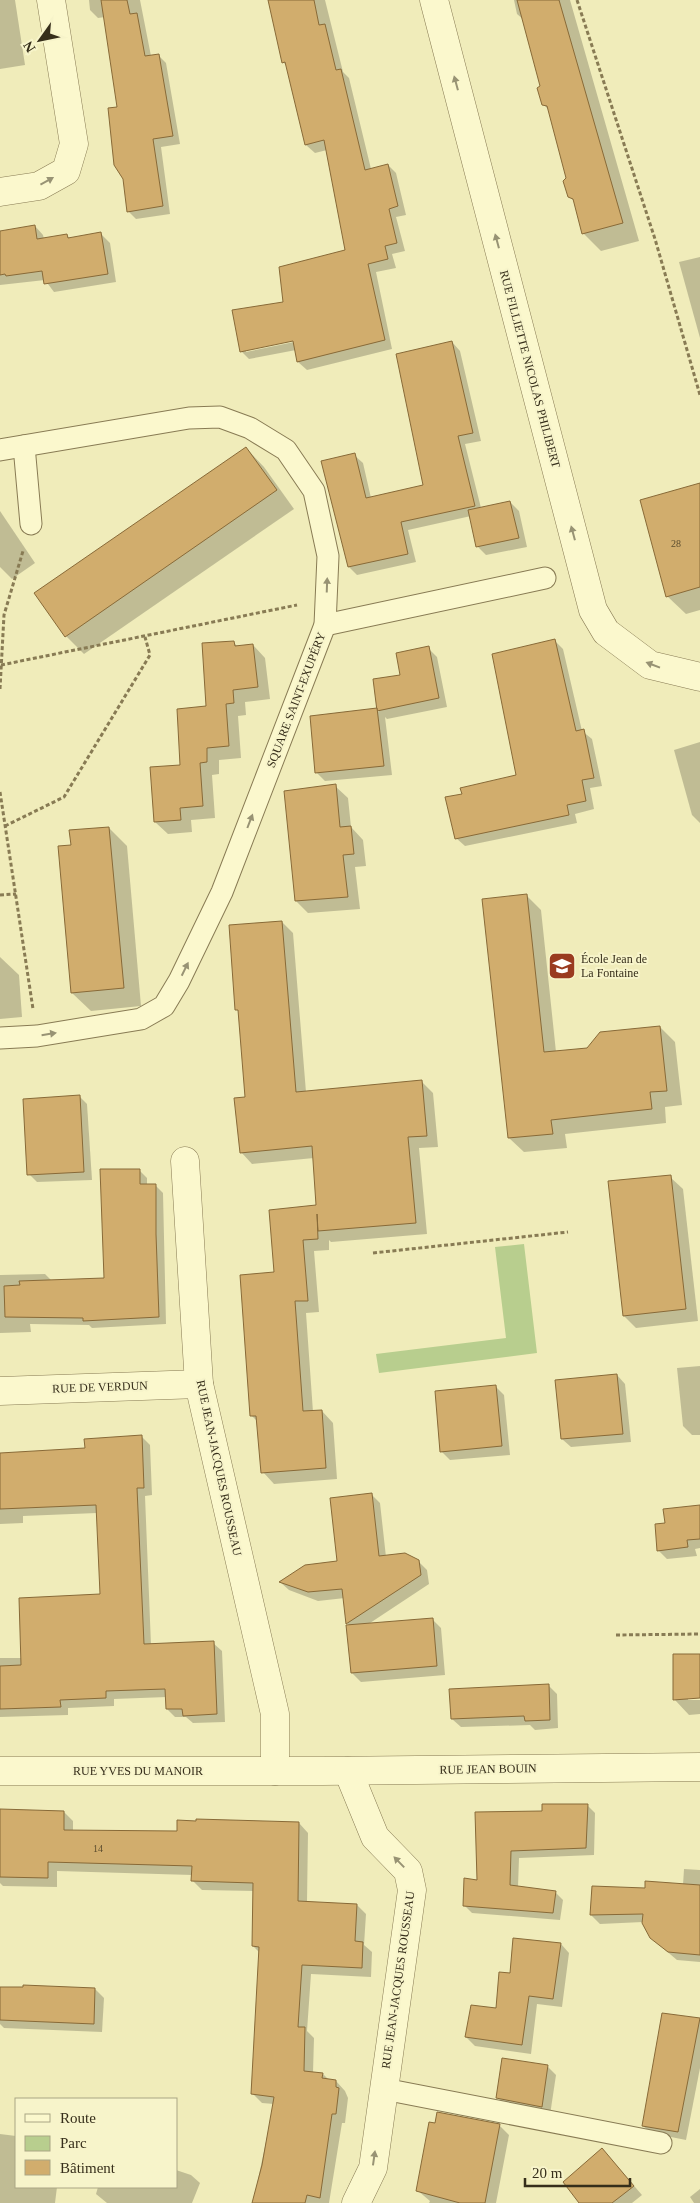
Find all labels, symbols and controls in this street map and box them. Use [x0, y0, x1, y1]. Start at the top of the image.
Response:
north arrow [15, 15, 65, 65]
text: N [20, 38, 39, 55]
one-way arrow [452, 76, 460, 91]
one-way arrow [40, 177, 54, 185]
one-way arrow [492, 233, 500, 248]
street label: RUE FILLIETTE NICOLAS PHILIBERT [497, 269, 563, 470]
one-way arrow [568, 526, 576, 541]
house number: 28 [671, 538, 681, 549]
one-way arrow [324, 577, 332, 593]
street label: SQUARE SAINT-EXUPÉRY [264, 630, 328, 770]
one-way arrow [646, 660, 660, 668]
one-way arrow [246, 813, 254, 828]
school or university icon: École Jean de La Fontaine [547, 951, 577, 981]
place label: École Jean de La Fontaine [581, 952, 647, 980]
one-way arrow [181, 962, 189, 977]
one-way arrow [41, 1030, 57, 1038]
street label: RUE DE VERDUN [52, 1378, 148, 1396]
street label: RUE JEAN-JACQUES ROUSSEAU [194, 1379, 245, 1557]
street label: RUE JEAN BOUIN [439, 1761, 537, 1777]
street label: RUE YVES DU MANOIR [73, 1764, 203, 1778]
house number: 14 [93, 1843, 103, 1854]
one-way arrow [393, 1856, 405, 1868]
street label: RUE JEAN-JACQUES ROUSSEAU [379, 1890, 417, 2070]
legend [15, 2098, 178, 2188]
text: Route [60, 2110, 96, 2126]
text: Parc [60, 2135, 87, 2151]
one-way arrow [371, 2150, 379, 2166]
scale bar [525, 2156, 630, 2188]
text: Bâtiment [60, 2160, 116, 2176]
text: 20 m [532, 2165, 563, 2181]

